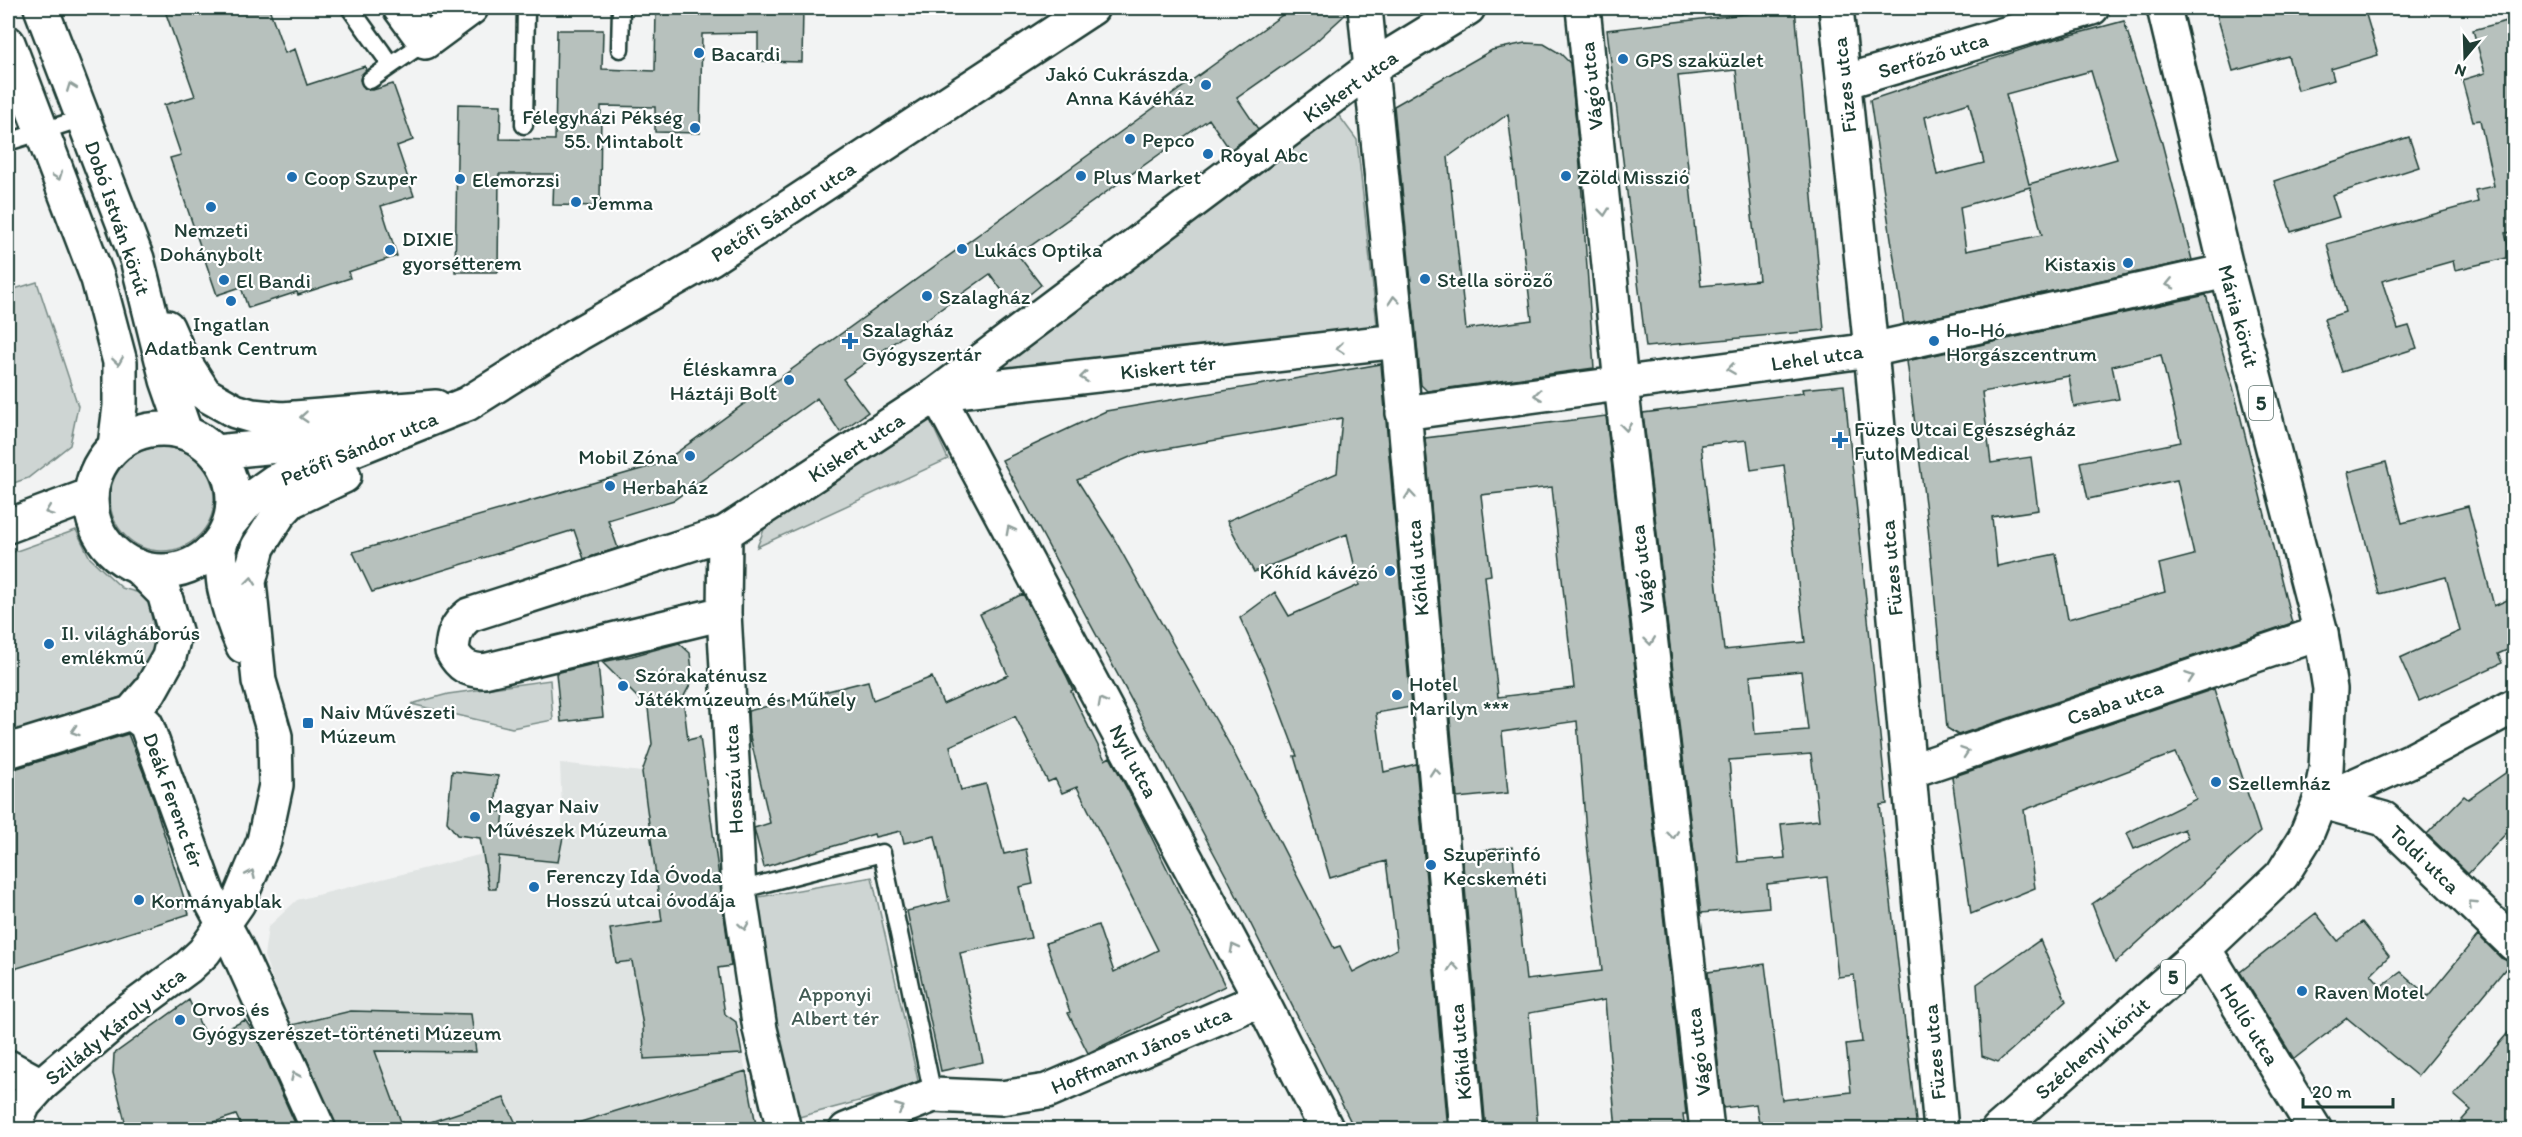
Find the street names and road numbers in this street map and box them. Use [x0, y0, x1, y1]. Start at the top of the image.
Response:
street label: Serfőző utca [1875, 26, 1991, 84]
street label: Füzes utca [1827, 36, 1861, 134]
street label: Vágó utca [1574, 41, 1608, 131]
street label: Kiskert utca [1298, 44, 1402, 128]
street label: Dobó István körút [80, 137, 156, 299]
street label: Petőfi Sándor utca [706, 155, 860, 267]
street label: Mária körút [2213, 262, 2265, 370]
street label: Lehel utca [1769, 338, 1865, 376]
street label: Kiskert tér [1119, 349, 1218, 384]
road number: 5 [2249, 386, 2273, 420]
street label: Petőfi Sándor utca [277, 405, 441, 491]
street label: Kiskert utca [803, 407, 909, 487]
street label: Kőhíd utca [1400, 519, 1434, 617]
street label: Füzes utca [1874, 519, 1908, 617]
street label: Vágó utca [1624, 524, 1660, 614]
street label: Csaba utca [2064, 674, 2166, 730]
street label: Nyíl utca [1104, 720, 1164, 802]
street label: Hosszú utca [718, 723, 748, 835]
street label: Deák Ferenc tér [138, 729, 210, 872]
street label: Toldi utca [2385, 819, 2465, 899]
road number: 5 [2161, 960, 2185, 994]
street label: Szilády Károly utca [40, 962, 190, 1090]
street label: Holló utca [2215, 978, 2285, 1070]
street label: Széchenyi körút [2030, 991, 2154, 1105]
street label: Hoffmann János utca [1047, 1001, 1235, 1099]
street label: Kőhíd utca [1443, 1003, 1477, 1101]
street label: Füzes utca [1917, 1003, 1951, 1101]
street label: Vágó utca [1680, 1007, 1716, 1097]

